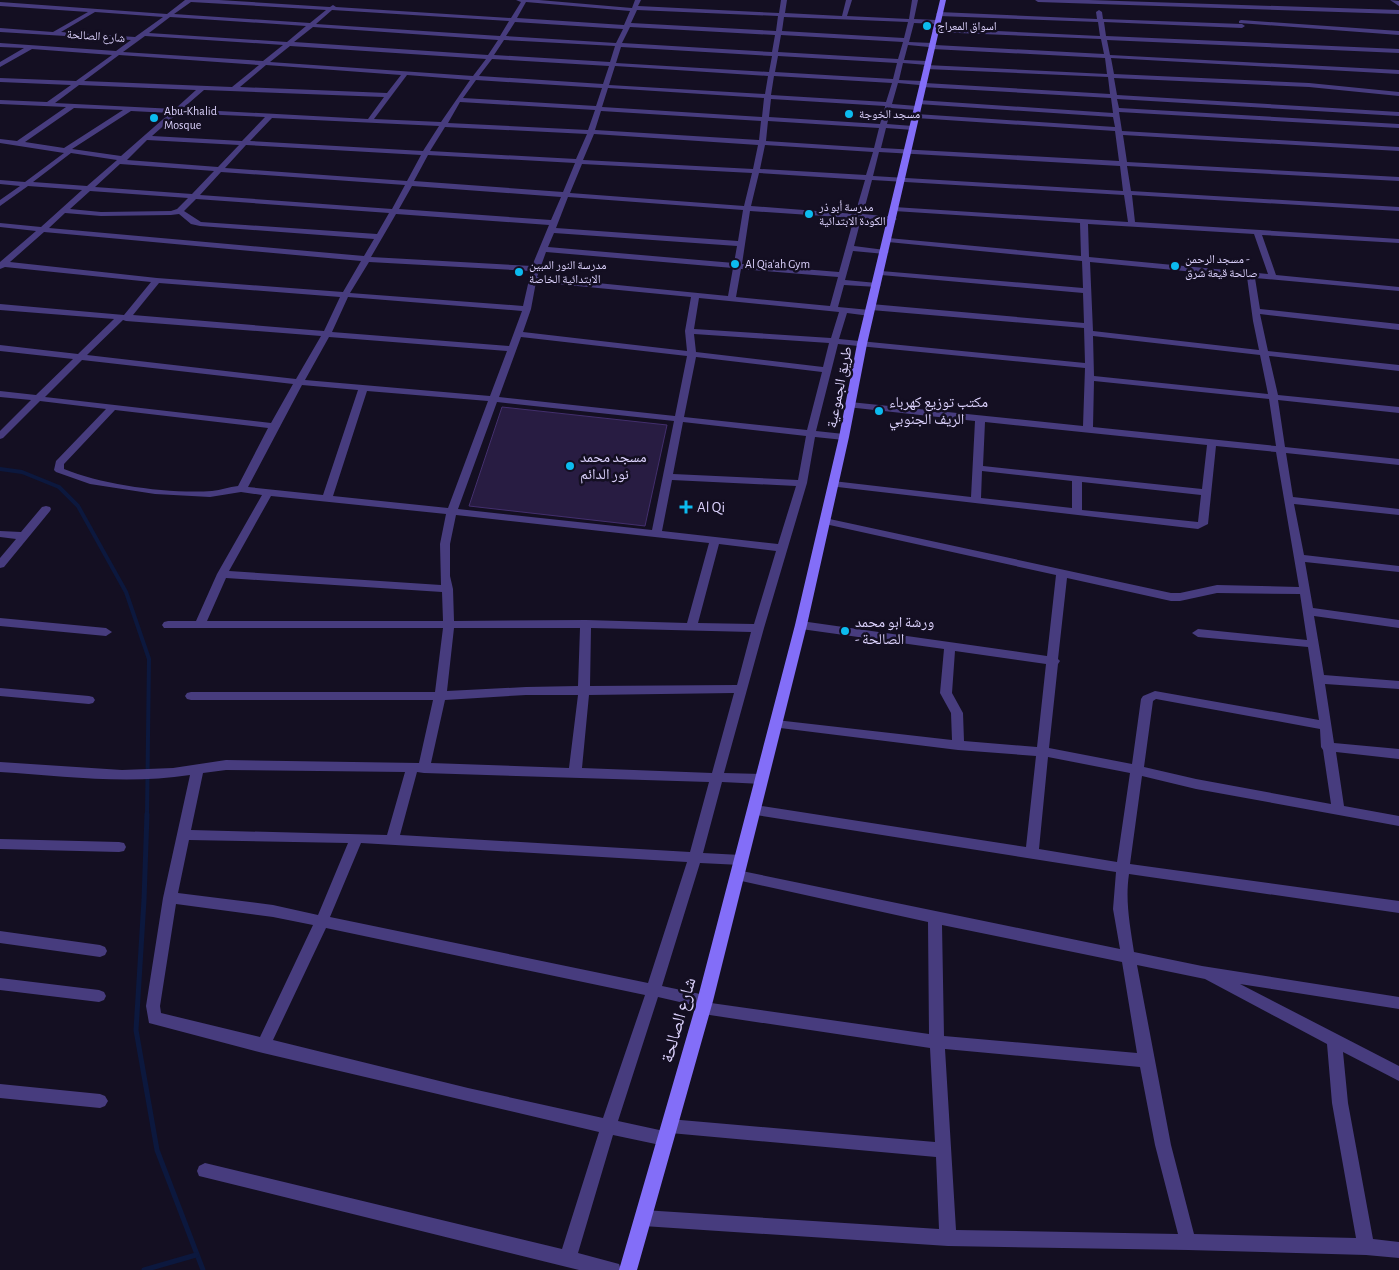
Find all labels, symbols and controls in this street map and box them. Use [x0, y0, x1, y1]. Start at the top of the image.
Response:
marker: اسواق المعراج [921, 20, 933, 32]
place label: اسواق المعراج [937, 20, 997, 33]
street label: شارع الصالحة [66, 28, 126, 46]
place label: Abu-Khalid Mosque [164, 105, 217, 131]
marker: مسجد الخوجة [843, 108, 855, 120]
place label: مسجد الخوجة [859, 108, 920, 121]
marker: Abu-Khalid Mosque [148, 112, 160, 124]
place label: مدرسة أبو ذر الكودة الابتدائية [818, 200, 886, 228]
marker: مدرسة أبو ذر الكودة الابتدائية [803, 208, 815, 220]
place label: مسجد الرحمن - صالحة قيعة شرق [1185, 253, 1258, 280]
marker: Al Qia'ah Gym [729, 258, 741, 270]
place label: Al Qia'ah Gym [745, 258, 810, 271]
place label: مدرسة النور المبين الابتدائية الخاصة [529, 259, 606, 286]
marker: مسجد الرحمن - صالحة قيعة شرق [1169, 260, 1181, 272]
marker: مدرسة النور المبين الابتدائية الخاصة [513, 266, 525, 278]
street label: طريق الجموعية [824, 345, 857, 430]
place label: مكتب توزيع كهرباء الريف الجنوبي [889, 395, 988, 431]
marker: مكتب توزيع كهرباء الريف الجنوبي [873, 405, 885, 417]
place label: مسجد محمد نور الدائم [580, 450, 647, 484]
marker: مسجد محمد نور الدائم [564, 460, 576, 472]
marker: Al Qi [679, 500, 693, 514]
place label: Al Qi [697, 500, 725, 515]
place label: ورشة ابو محمد - الصالحة [855, 615, 934, 647]
marker: ورشة ابو محمد - الصالحة [839, 625, 851, 637]
street label: شارع الصالحة [658, 976, 701, 1065]

